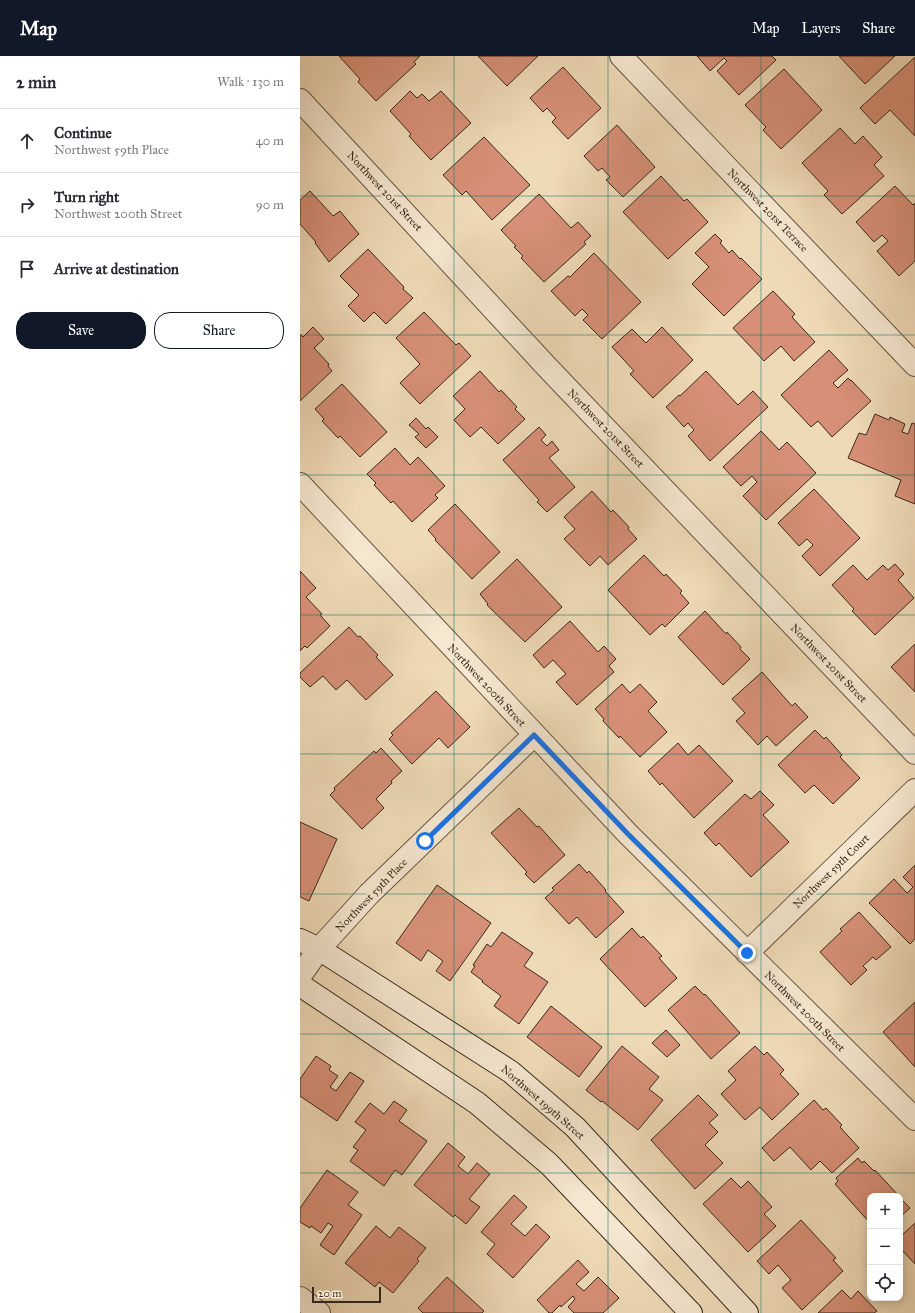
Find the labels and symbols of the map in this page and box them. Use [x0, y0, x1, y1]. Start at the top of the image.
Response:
street label: Northwest 201st Street [344, 149, 425, 234]
street label: Northwest 201st Terrace [725, 166, 811, 255]
street label: Northwest 201st Street [565, 386, 647, 470]
street label: Northwest 201st Street [788, 621, 870, 705]
street label: Northwest 200th Street [445, 641, 529, 730]
street label: Northwest 59th Court [790, 831, 872, 911]
route start [416, 832, 434, 850]
street label: Northwest 59th Place [333, 856, 410, 935]
route end [738, 944, 756, 962]
street label: Northwest 200th Street [762, 968, 848, 1054]
street label: Northwest 199th Street [498, 1063, 587, 1142]
scale bar [312, 1285, 381, 1304]

